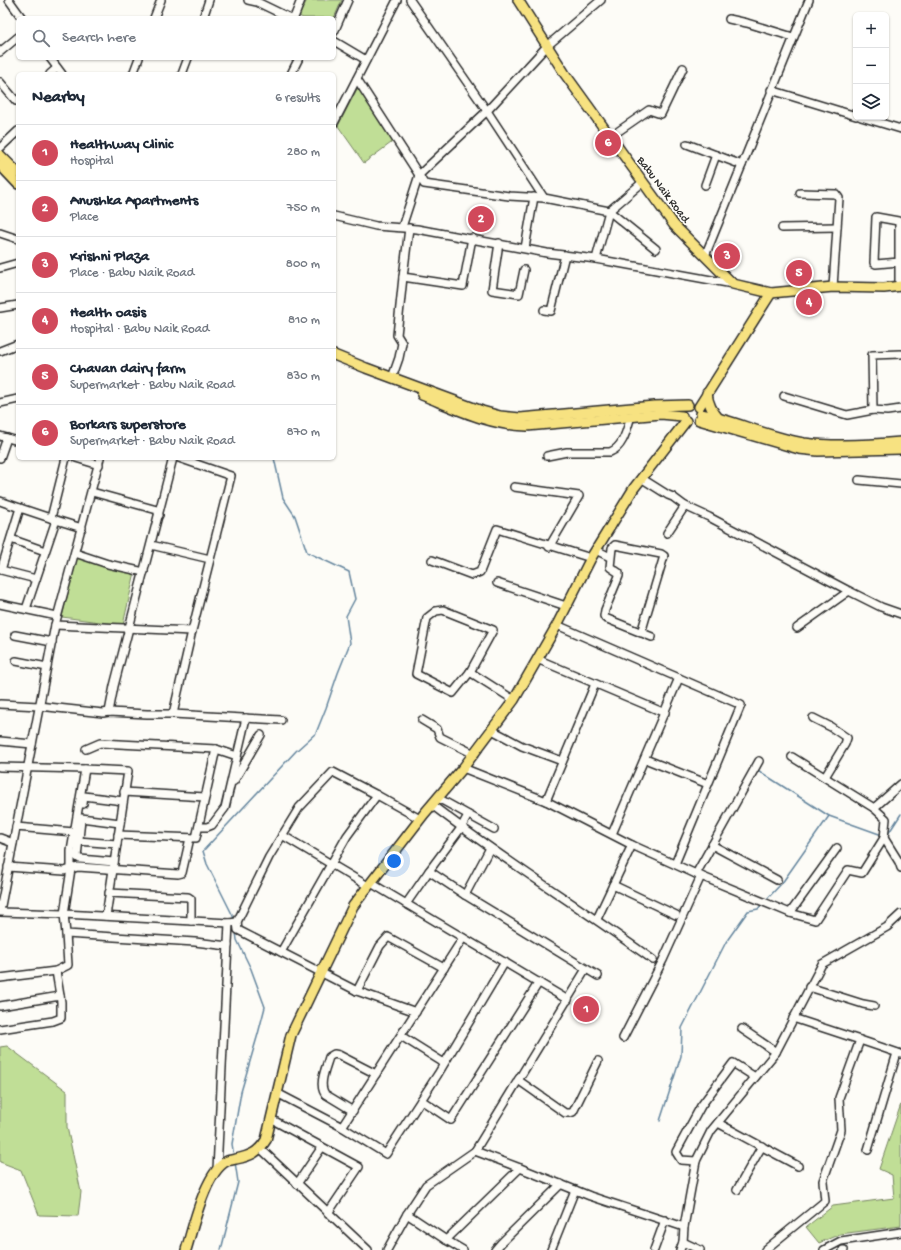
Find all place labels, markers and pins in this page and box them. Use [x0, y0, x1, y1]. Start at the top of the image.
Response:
pin: 6 [595, 128, 621, 158]
pin: 2 [468, 204, 494, 234]
pin: 3 [714, 241, 740, 271]
pin: 5 [786, 258, 812, 288]
pin: 4 [796, 287, 822, 317]
pin: 1 [573, 994, 599, 1024]

